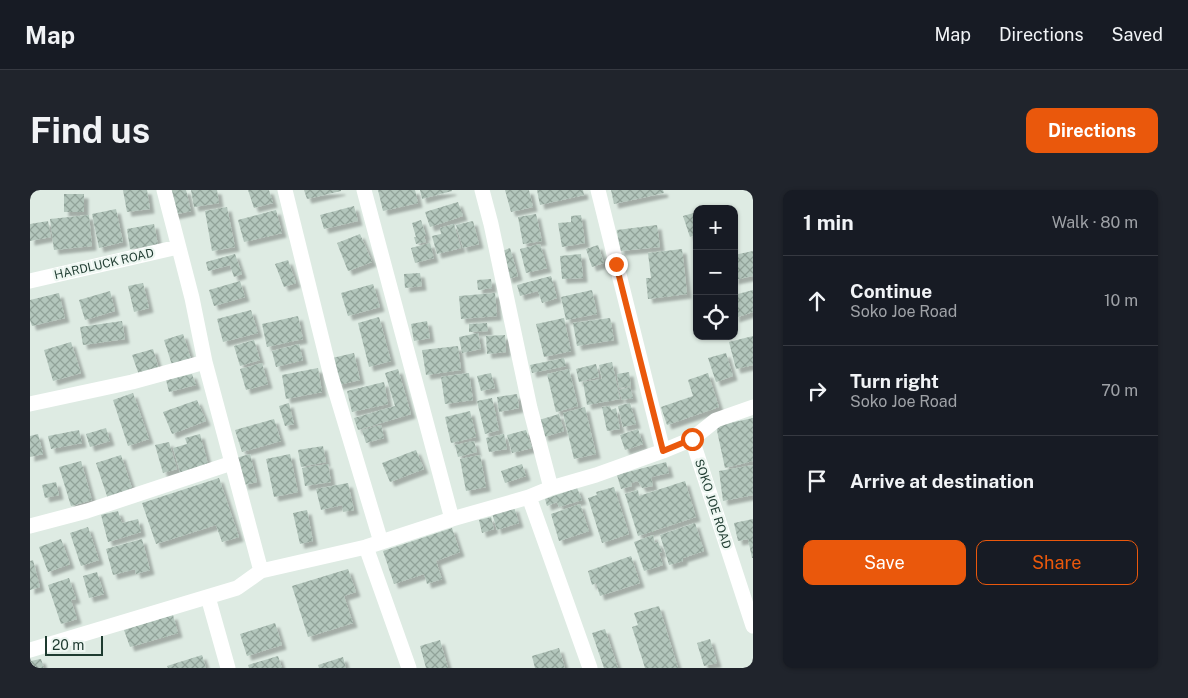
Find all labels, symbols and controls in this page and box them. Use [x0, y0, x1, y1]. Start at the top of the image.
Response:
text: Map [25, 21, 75, 49]
text: Map [934, 24, 971, 45]
text: Directions [999, 24, 1084, 45]
text: Saved [1112, 24, 1163, 45]
button: Directions [1026, 108, 1158, 153]
text: Find us [30, 110, 150, 151]
map controls [693, 205, 738, 340]
button: + [693, 205, 738, 250]
text: 1 min [803, 210, 854, 235]
text: Walk · 80 m [1052, 213, 1138, 232]
street label: HARDLUCK ROAD [53, 246, 155, 282]
button: − [693, 250, 738, 295]
route end [605, 253, 628, 276]
text: Continue [850, 280, 932, 302]
icon: ahead [803, 287, 831, 315]
text: 10 m [1104, 291, 1138, 310]
button: locate [693, 295, 738, 340]
text: Soko Joe Road [850, 302, 957, 321]
text: Turn right [850, 370, 939, 392]
icon: right [803, 377, 831, 405]
text: 70 m [1101, 381, 1138, 400]
text: Soko Joe Road [850, 392, 957, 411]
route start [681, 428, 704, 451]
street label: SOKO JOE ROAD [692, 457, 734, 551]
icon: arrive [803, 467, 831, 495]
text: Arrive at destination [850, 470, 1034, 492]
button: Save [803, 540, 966, 585]
button: Share [976, 540, 1138, 585]
scale bar [45, 633, 102, 656]
text: 20 m [52, 637, 84, 653]

